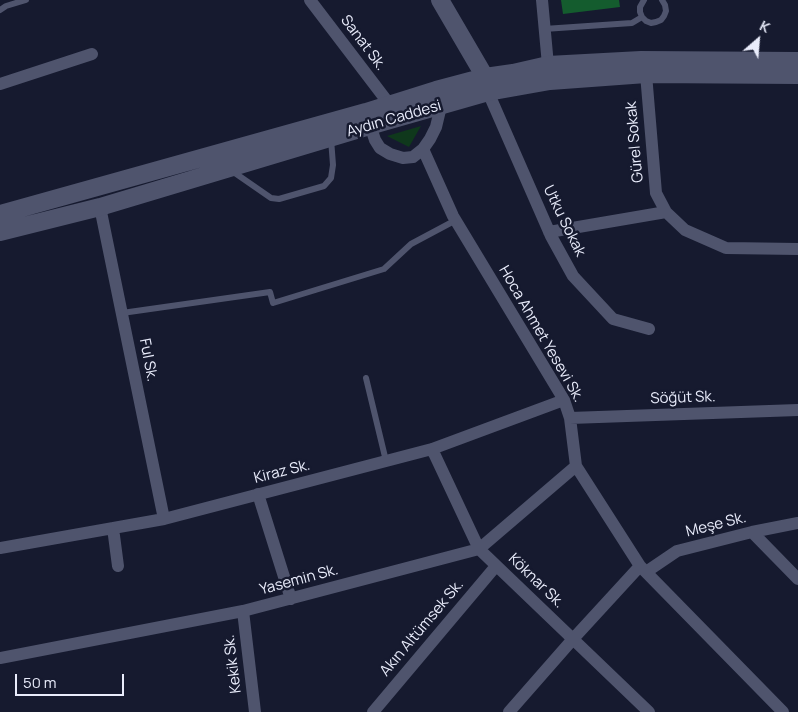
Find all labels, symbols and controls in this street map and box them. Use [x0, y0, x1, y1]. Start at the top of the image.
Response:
street label: Sanat Sk. [336, 12, 390, 74]
north arrow [733, 15, 783, 65]
text: K [757, 16, 773, 37]
street label: Aydın Caddesi [345, 97, 443, 141]
street label: Gürel Sokak [622, 101, 648, 183]
street label: Utku Sokak [539, 182, 589, 260]
street label: Hoca Ahmet Yesevi Sk. [495, 263, 587, 405]
street label: Ful Sk. [135, 337, 161, 383]
street label: Söğüt Sk. [650, 388, 716, 408]
street label: Kiraz Sk. [252, 456, 312, 488]
street label: Meşe Sk. [684, 509, 748, 541]
street label: Köknar Sk. [504, 550, 568, 612]
street label: Yasemin Sk. [258, 561, 340, 599]
street label: Akın Altümsek Sk. [376, 576, 468, 680]
street label: Kekik Sk. [220, 634, 246, 694]
scale bar [18, 664, 126, 696]
text: 50 m [23, 672, 57, 693]

